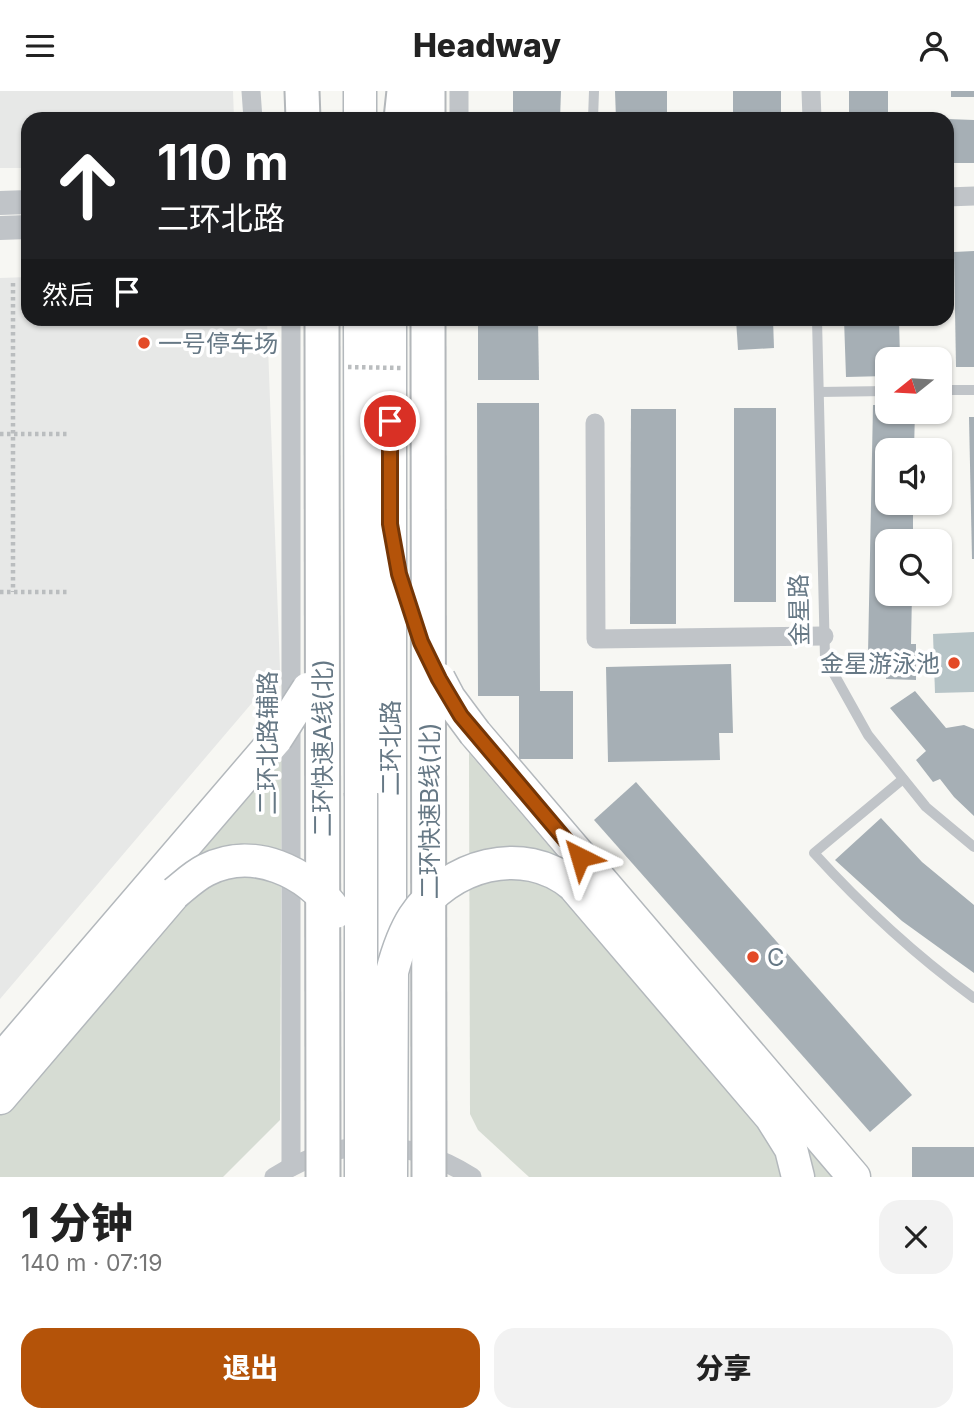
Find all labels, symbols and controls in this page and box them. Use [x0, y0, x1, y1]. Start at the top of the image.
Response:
text: Headway [413, 26, 561, 65]
icon: menu [21, 27, 59, 65]
icon: person [915, 27, 953, 65]
text: 110 m [157, 133, 289, 192]
icon: ahead [42, 140, 133, 231]
text: 二环北路 [157, 199, 285, 238]
icon: arrive [108, 273, 146, 311]
text: 然后 [42, 279, 94, 310]
place label: 一号停车场 [158, 329, 278, 358]
marker: 一号停车场 [136, 335, 152, 351]
north arrow [875, 347, 952, 423]
map controls [875, 347, 952, 606]
pin [360, 391, 420, 451]
icon: arrive [371, 402, 409, 440]
button: sound [875, 438, 952, 515]
button: search [875, 529, 952, 606]
street label: 金星路 [784, 574, 814, 646]
place label: 金星游泳池 [820, 649, 940, 678]
marker: 金星游泳池 [946, 655, 962, 671]
street label: 二环快速A线(北) [308, 659, 337, 837]
street label: 二环北路辅路 [253, 671, 282, 815]
street label: 二环北路 [376, 700, 405, 796]
street label: 二环快速B线(北) [415, 722, 444, 900]
position arrow [543, 820, 617, 894]
place label: C [767, 943, 785, 972]
marker: C [745, 949, 761, 965]
text: 1 分钟 [21, 1197, 133, 1248]
button: close [879, 1200, 953, 1274]
text: 140 m · 07:19 [21, 1249, 162, 1277]
button: 退出 [21, 1328, 480, 1408]
button: 分享 [494, 1328, 953, 1408]

